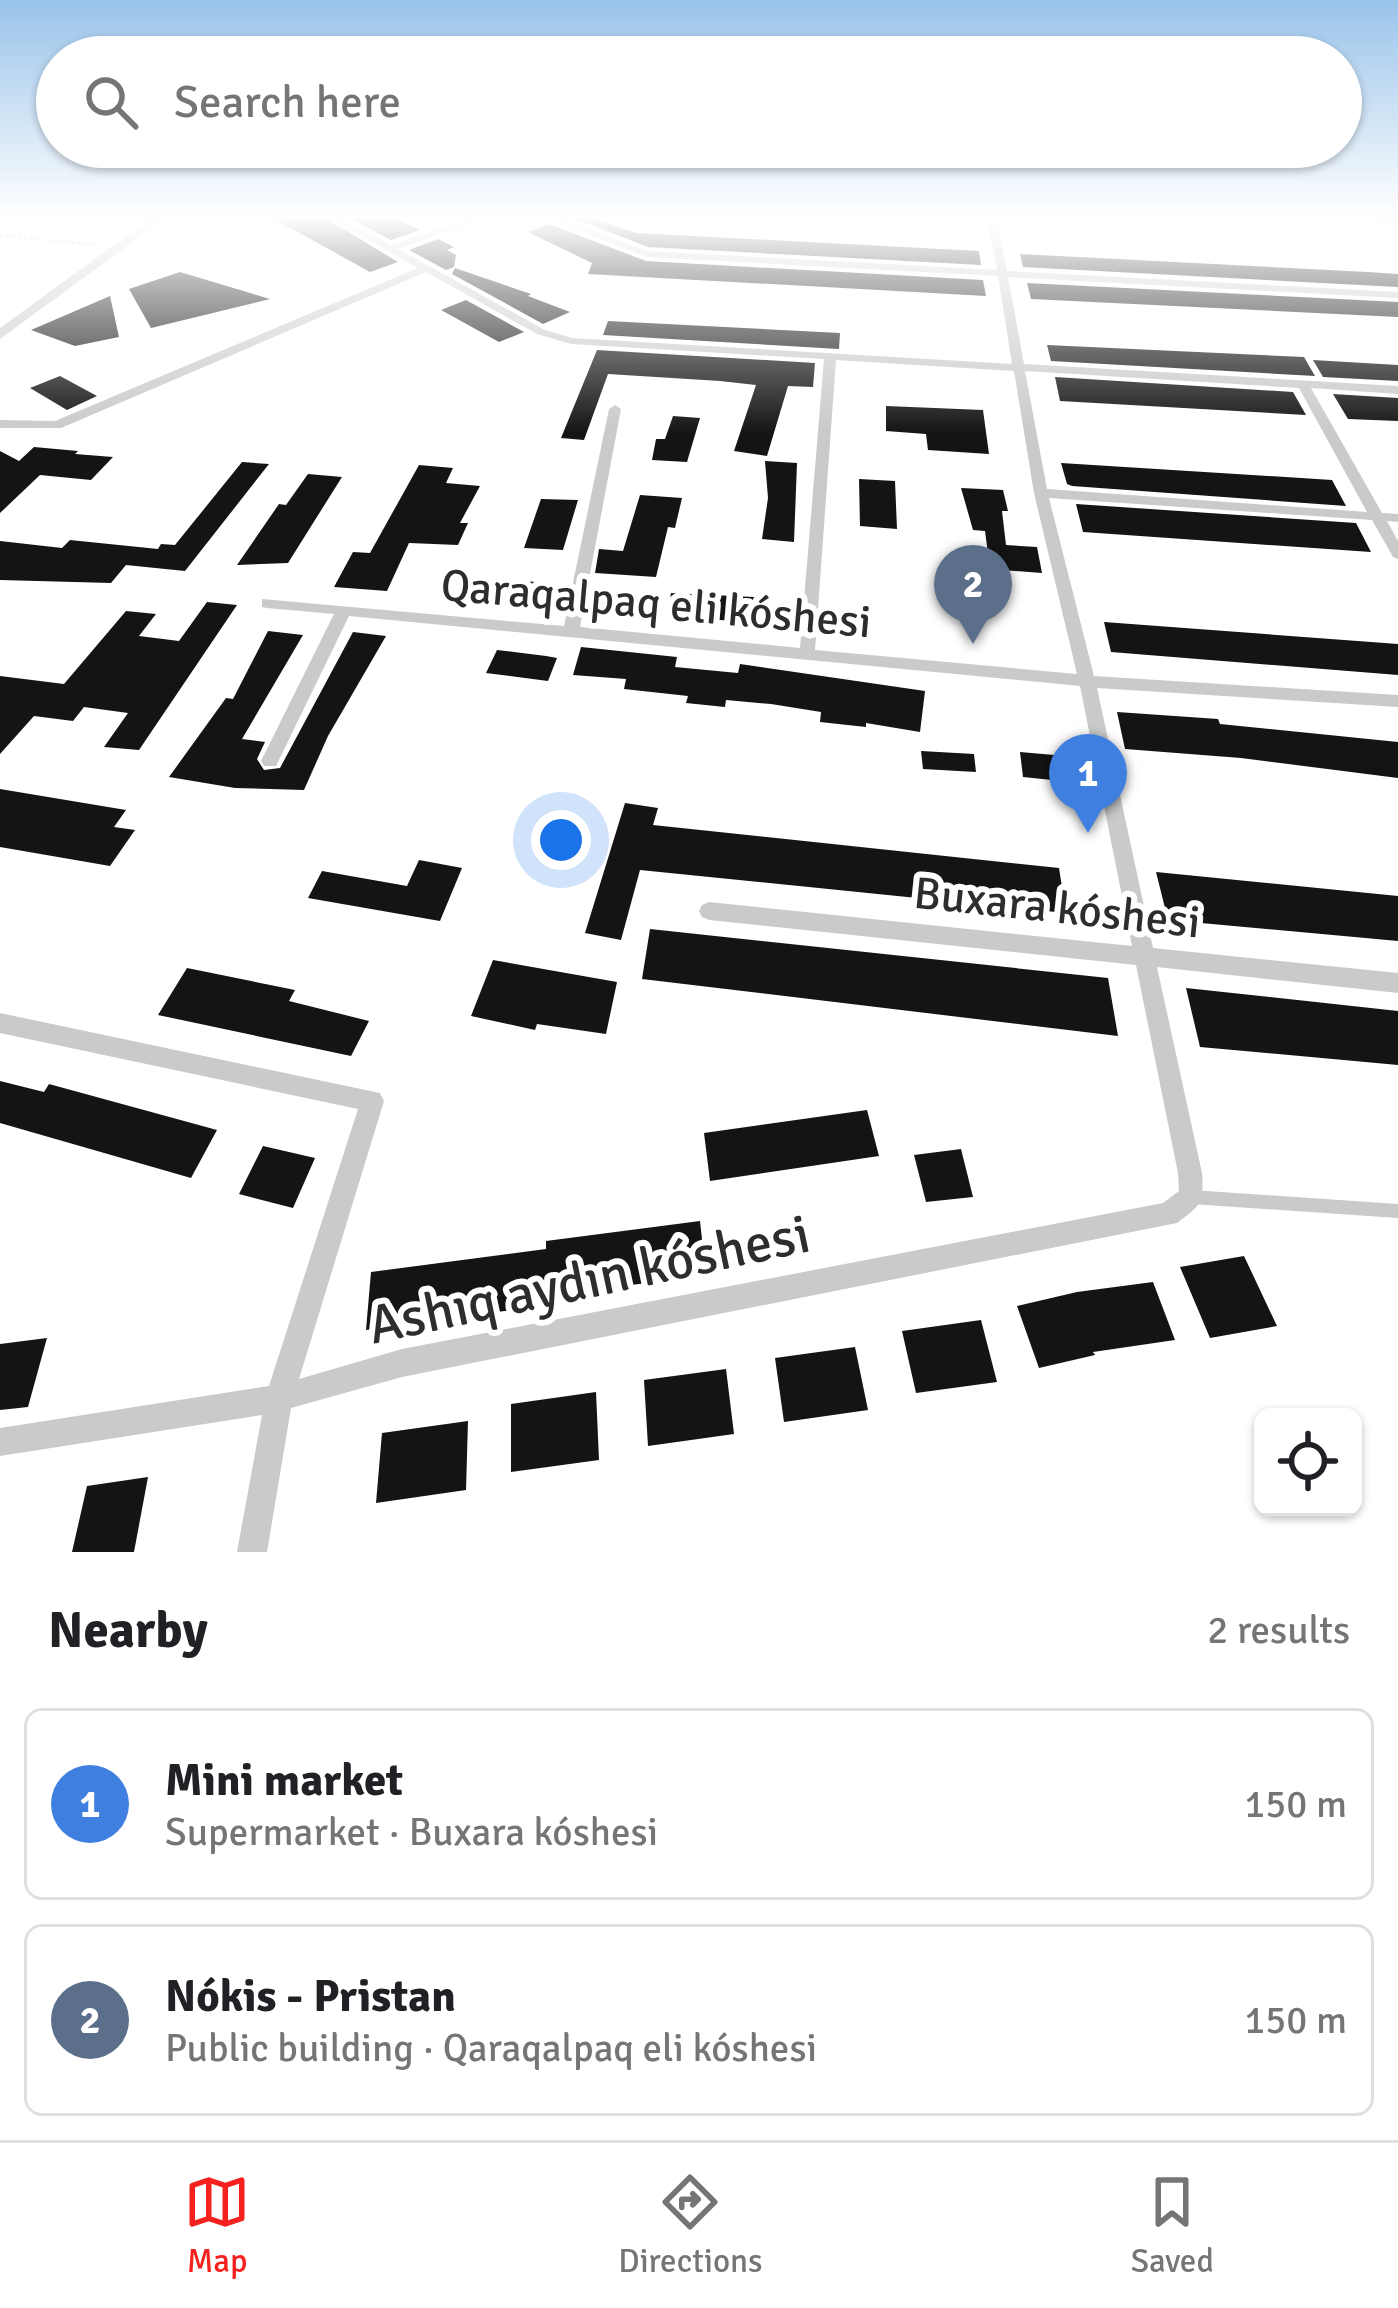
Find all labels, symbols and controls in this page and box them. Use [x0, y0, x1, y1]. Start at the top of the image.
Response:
search box [36, 36, 1362, 168]
icon: search [78, 69, 144, 135]
text: Search here [174, 75, 401, 130]
pin: 2 [934, 545, 1012, 644]
street label: Qaraqalpaq eli kóshesi [439, 558, 873, 650]
pin: 1 [1049, 734, 1127, 833]
your location [531, 810, 591, 870]
street label: Buxara kóshesi [911, 866, 1203, 950]
street label: Ashıq aydın kóshesi [362, 1200, 816, 1360]
map controls [1254, 1408, 1362, 1516]
button: locate [1254, 1408, 1362, 1516]
text: Nearby [48, 1599, 208, 1662]
text: 2 results [1207, 1606, 1350, 1654]
text: Mini market [165, 1753, 403, 1808]
text: 1 [79, 1780, 101, 1828]
text: 150 m [1244, 1780, 1347, 1828]
text: Supermarket · Buxara kóshesi [165, 1808, 658, 1856]
text: Nókis - Pristan [165, 1969, 456, 2024]
text: 2 [79, 1996, 101, 2044]
text: 150 m [1244, 1996, 1347, 2044]
text: Public building · Qaraqalpaq eli kóshesi [165, 2024, 817, 2072]
tab: Map [184, 2169, 250, 2282]
tab: Directions [618, 2169, 763, 2282]
tab: Saved [1131, 2169, 1214, 2282]

